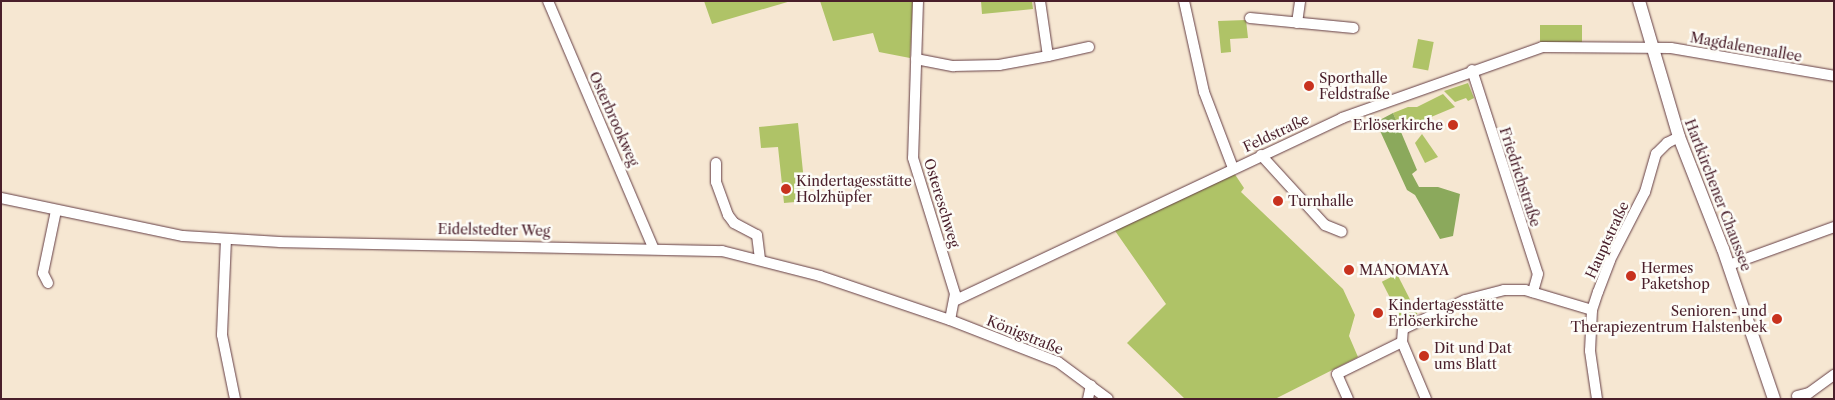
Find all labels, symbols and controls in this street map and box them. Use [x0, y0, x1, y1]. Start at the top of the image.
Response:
street label: Magdalenenallee [1689, 29, 1803, 65]
street label: Osterbrookweg [586, 69, 642, 169]
place label: Sporthalle Feldstraße [1319, 70, 1390, 102]
marker: Sporthalle Feldstraße [1303, 80, 1315, 92]
street label: Feldstraße [1240, 110, 1312, 156]
street label: Hartkirchener Chaussee [1681, 116, 1755, 274]
place label: Erlöserkirche [1353, 117, 1443, 133]
marker: Erlöserkirche [1447, 119, 1459, 131]
street label: Friedrichstraße [1496, 125, 1544, 229]
street label: Ostereschweg [920, 156, 964, 250]
place label: Kindertagesstätte Holzhüpfer [796, 173, 912, 206]
marker: Kindertagesstätte Holzhüpfer [780, 183, 792, 195]
place label: Turnhalle [1288, 193, 1354, 209]
marker: Turnhalle [1272, 195, 1284, 207]
street label: Hauptstraße [1582, 199, 1632, 281]
street label: Eidelstedter Weg [437, 221, 551, 239]
place label: Hermes Paketshop [1641, 260, 1710, 292]
place label: MANOMAYA [1359, 262, 1449, 278]
marker: MANOMAYA [1343, 264, 1355, 276]
marker: Hermes Paketshop [1625, 270, 1637, 282]
place label: Kindertagesstätte Erlöserkirche [1388, 297, 1504, 330]
place label: Senioren- und Therapiezentrum Halstenbek [1571, 303, 1767, 336]
marker: Kindertagesstätte Erlöserkirche [1372, 307, 1384, 319]
street label: Königstraße [984, 312, 1066, 358]
marker: Senioren- und Therapiezentrum Halstenbek [1771, 313, 1783, 325]
place label: Dit und Dat ums Blatt [1434, 340, 1512, 372]
marker: Dit und Dat ums Blatt [1418, 350, 1430, 362]

